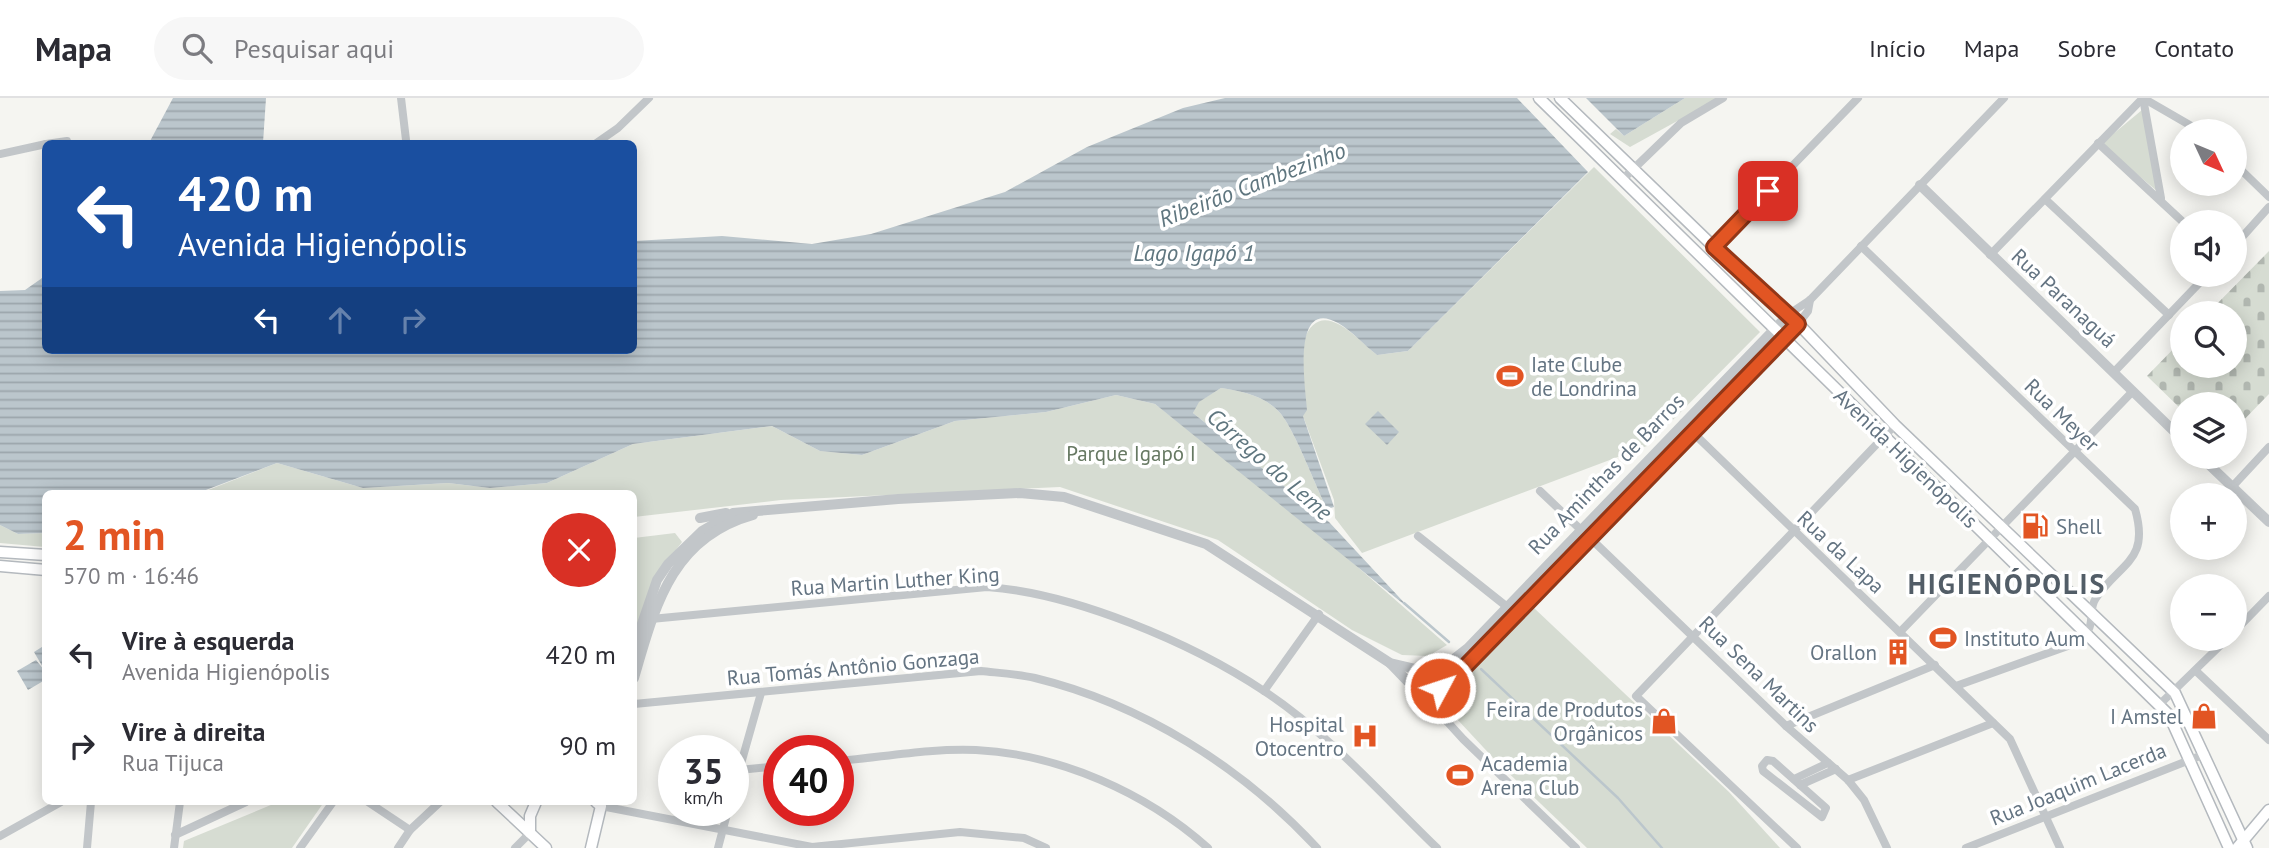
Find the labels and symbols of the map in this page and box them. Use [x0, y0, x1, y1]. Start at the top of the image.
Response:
north arrow [2170, 119, 2247, 196]
water label: Ribeirão Cambezinho [1154, 135, 1350, 233]
pin [1738, 161, 1798, 221]
water label: Lago Igapó 1 [1133, 238, 1255, 267]
street label: Rua Paranaguá [2006, 243, 2122, 353]
place label: Iate Clube de Londrina [1531, 351, 1637, 402]
sports icon: Iate Clube de Londrina [1495, 361, 1525, 391]
street label: Rua Meyer [2019, 373, 2105, 457]
street label: Avenida Higienópolis [1828, 382, 1984, 534]
street label: Rua Aminthas de Barros [1522, 388, 1690, 560]
water label: Córrego do Leme [1201, 402, 1339, 527]
park label: Parque Igapó I [1066, 440, 1196, 467]
street label: Rua da Lapa [1792, 505, 1890, 599]
fuel station icon: Shell [2020, 511, 2050, 541]
place label: Shell [2056, 513, 2102, 540]
street label: Rua Martin Luther King [790, 560, 1000, 602]
district label: HIGIENÓPOLIS [1908, 565, 2106, 602]
street label: Rua Sena Martins [1693, 610, 1825, 738]
sports icon: Instituto Aum [1928, 623, 1958, 653]
place label: Instituto Aum [1964, 625, 2085, 652]
building icon: Orallon [1883, 637, 1913, 667]
place label: Orallon [1810, 639, 1877, 666]
street label: Rua Tomás Antônio Gonzaga [726, 643, 980, 691]
position arrow [1403, 651, 1477, 725]
place label: Feira de Produtos Orgânicos [1486, 696, 1643, 747]
shop icon: I Amstel [2189, 701, 2219, 731]
place label: I Amstel [2110, 703, 2183, 730]
shop icon: Feira de Produtos Orgânicos [1649, 706, 1679, 736]
place label: Hospital Otocentro [1255, 711, 1344, 762]
hospital icon: Hospital Otocentro [1350, 721, 1380, 751]
speed limit sign: 40 [763, 735, 854, 826]
street label: Rua Joaquim Lacerda [1986, 736, 2170, 832]
place label: Academia Arena Club [1481, 750, 1579, 801]
sports icon: Academia Arena Club [1445, 760, 1475, 790]

